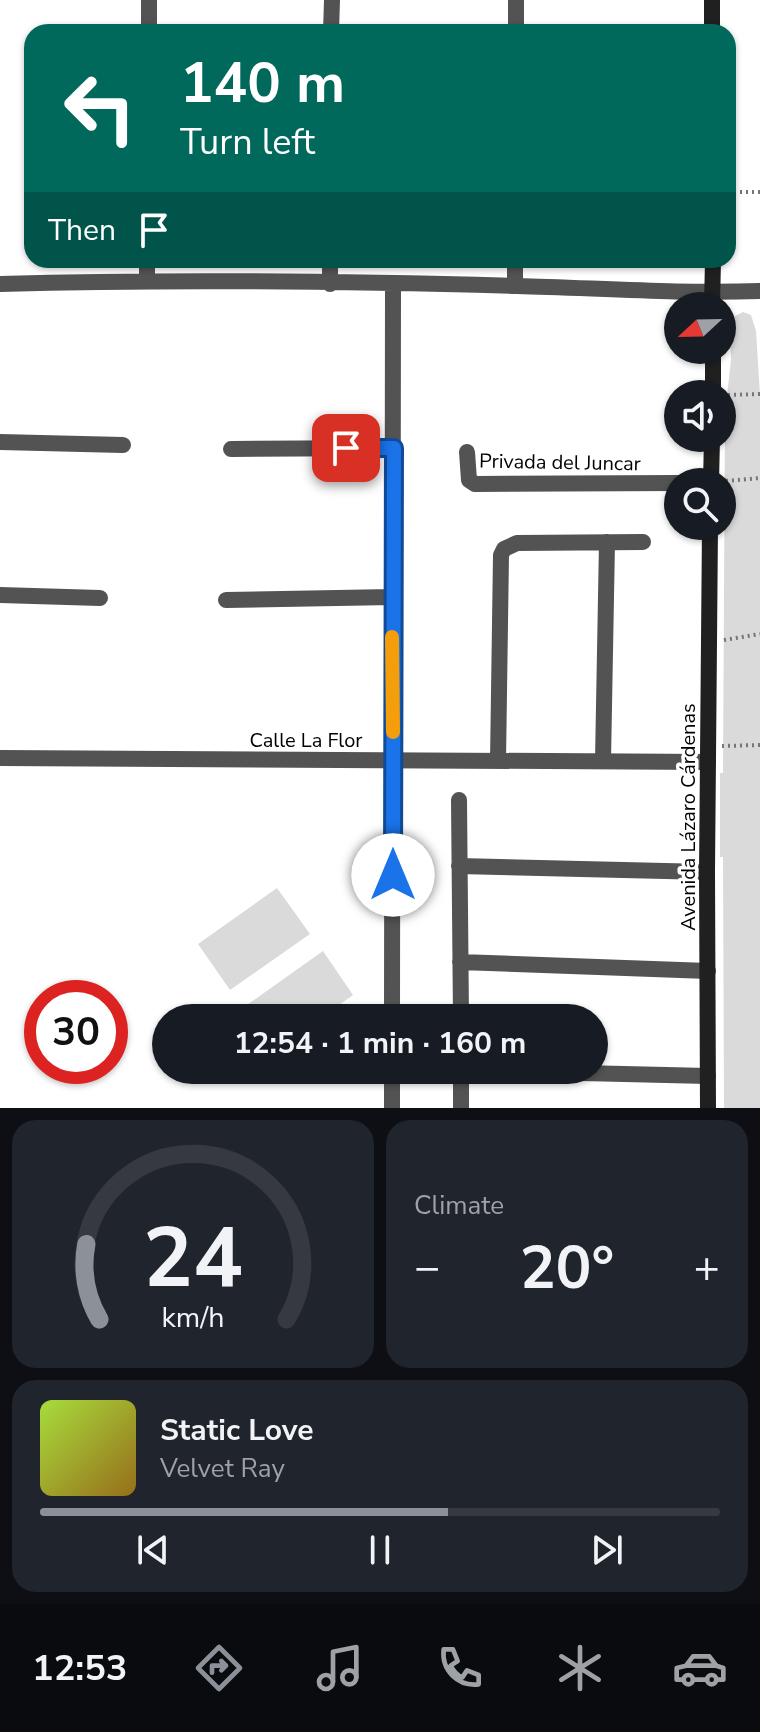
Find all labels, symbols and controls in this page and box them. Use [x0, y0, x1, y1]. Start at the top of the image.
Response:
text: 140 m [180, 45, 345, 122]
icon: left [48, 56, 152, 160]
text: Turn left [180, 118, 315, 167]
icon: arrive [132, 208, 176, 252]
text: Then [48, 210, 116, 251]
north arrow [664, 292, 736, 364]
map controls [664, 292, 736, 540]
button: sound [664, 380, 736, 452]
pin [312, 414, 380, 482]
icon: arrive [324, 426, 368, 470]
street label: Privada del Juncar [479, 448, 641, 477]
button: search [664, 468, 736, 540]
street label: Avenida Lázaro Cárdenas [675, 703, 702, 931]
street label: Calle La Flor [250, 727, 362, 754]
position arrow [351, 833, 435, 917]
speed limit sign: 30 [24, 980, 128, 1084]
text: 12:54 · 1 min · 160 m [234, 1023, 526, 1064]
text: Climate [414, 1188, 504, 1223]
text: 24 [143, 1202, 243, 1315]
text: 20° [520, 1227, 614, 1309]
text: − [414, 1238, 440, 1298]
text: + [694, 1238, 720, 1298]
text: km/h [162, 1298, 224, 1337]
text: Static Love [160, 1410, 314, 1451]
text: Velvet Ray [160, 1451, 285, 1486]
icon: previous [131, 1528, 175, 1572]
icon: pause [358, 1528, 402, 1572]
icon: next [585, 1528, 629, 1572]
icon: directions [191, 1640, 247, 1696]
icon: music [312, 1640, 368, 1696]
icon: phone [432, 1640, 488, 1696]
icon: climate [552, 1640, 608, 1696]
icon: car [672, 1640, 728, 1696]
text: 12:53 [32, 1644, 127, 1693]

